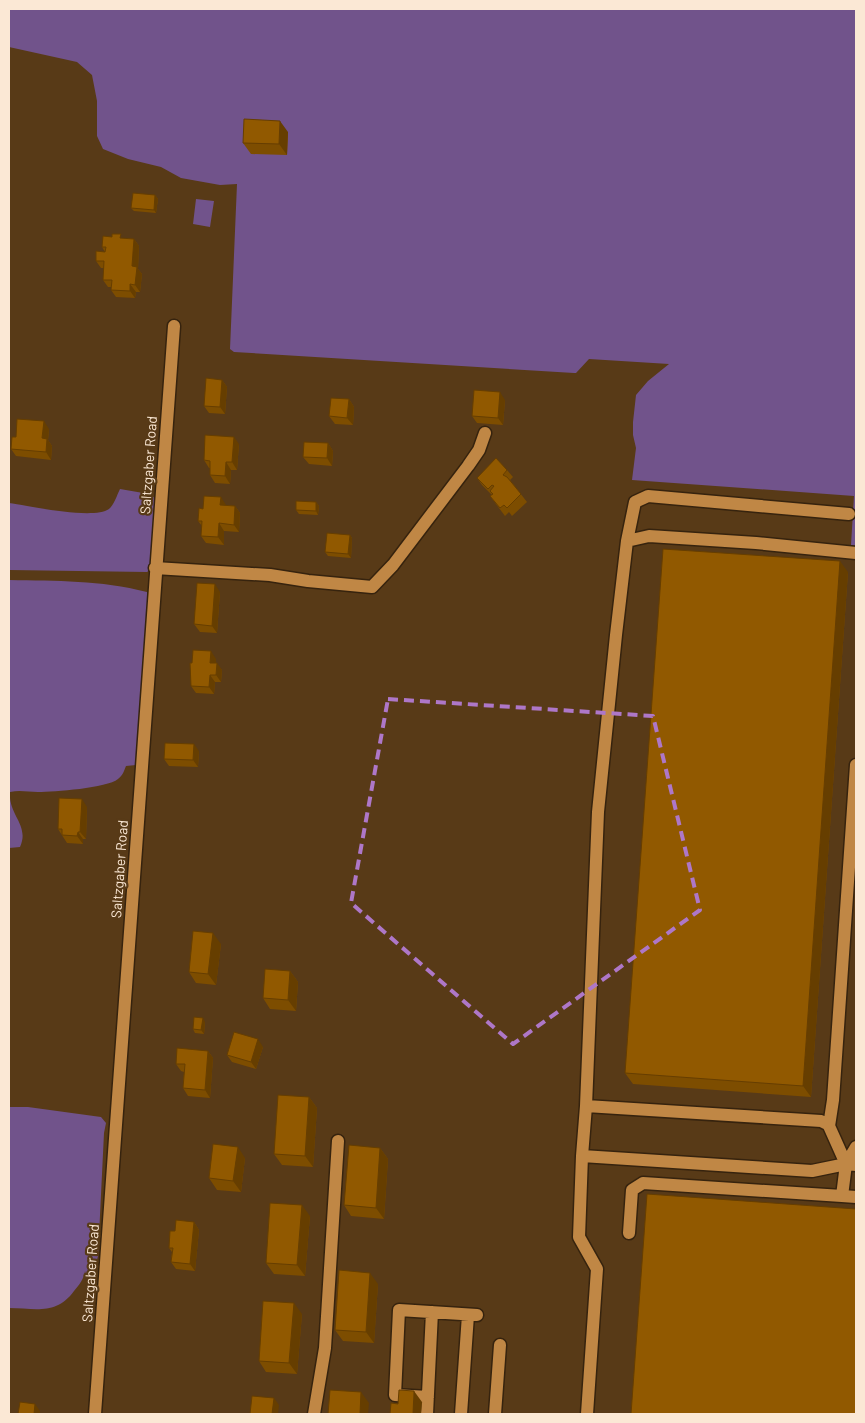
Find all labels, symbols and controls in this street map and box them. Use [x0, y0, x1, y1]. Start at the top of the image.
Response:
street label: Saltzgaber Road [136, 415, 160, 515]
street label: Saltzgaber Road [107, 819, 131, 919]
street label: Saltzgaber Road [78, 1223, 102, 1323]

